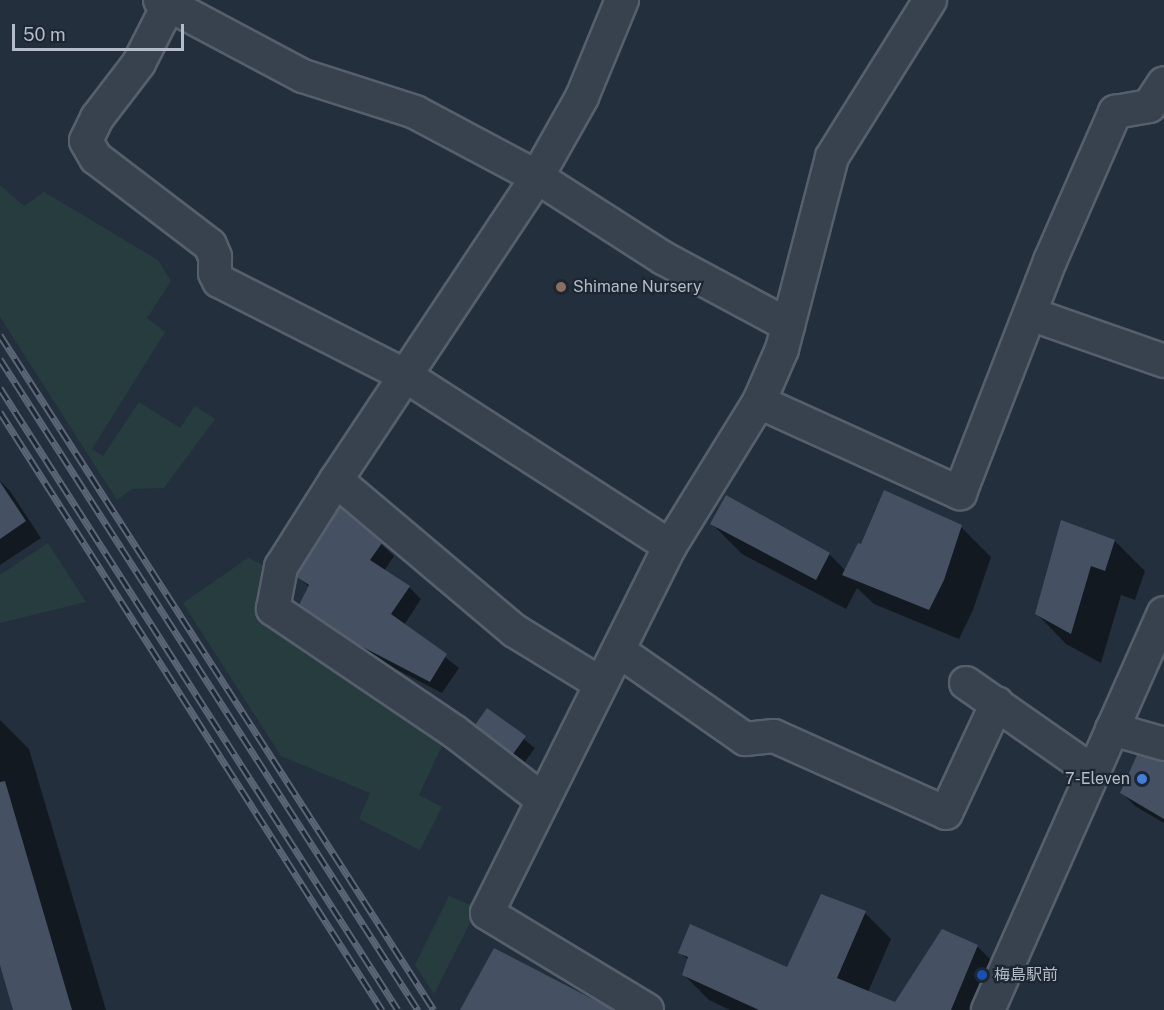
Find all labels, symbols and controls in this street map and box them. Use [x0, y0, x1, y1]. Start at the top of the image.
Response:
scale bar [15, 12, 188, 50]
text: 50 m [23, 24, 66, 45]
place label: Shimane Nursery [573, 277, 702, 297]
marker: Shimane Nursery [554, 280, 568, 294]
place label: 7-Eleven [1065, 769, 1130, 789]
marker: 7-Eleven [1135, 772, 1149, 786]
place label: 梅島駅前 [994, 965, 1058, 985]
marker: 梅島駅前 [975, 968, 989, 982]

